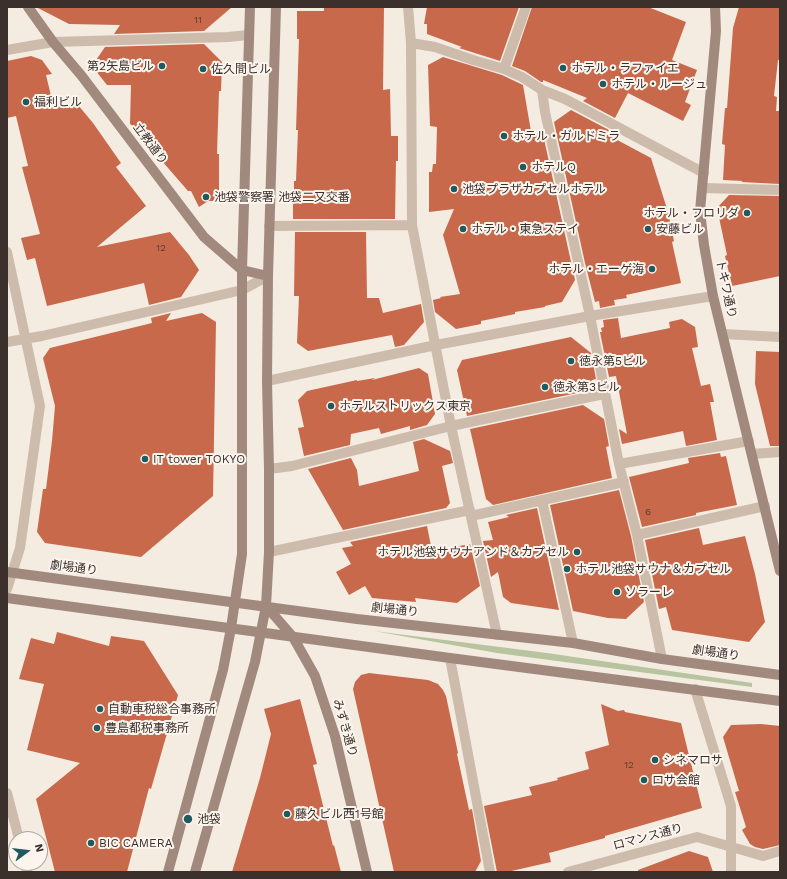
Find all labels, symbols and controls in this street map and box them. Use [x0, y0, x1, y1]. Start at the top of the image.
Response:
house number: 11 [194, 14, 202, 26]
place label: 第2矢島ビル [87, 59, 154, 73]
marker: 第2矢島ビル [157, 61, 167, 71]
place label: ホテル・ラファイエ [571, 61, 679, 75]
place label: 佐久間ビル [211, 62, 271, 76]
marker: ホテル・ラファイエ [558, 63, 568, 73]
marker: 佐久間ビル [198, 64, 208, 74]
place label: ホテル・ルージュ [611, 77, 707, 91]
marker: ホテル・ルージュ [598, 79, 608, 89]
place label: 福利ビル [34, 95, 82, 109]
marker: 福利ビル [21, 97, 31, 107]
street label: 立教通り [130, 120, 170, 168]
place label: ホテル・ガルドミラ [512, 129, 620, 143]
marker: ホテル・ガルドミラ [499, 131, 509, 141]
place label: ホテルQ [531, 160, 576, 174]
marker: ホテルQ [518, 162, 528, 172]
place label: 池袋プラザカプセルホテル [462, 182, 606, 196]
marker: 池袋プラザカプセルホテル [449, 184, 459, 194]
place label: 池袋警察署 池袋二又交番 [214, 190, 350, 204]
marker: 池袋警察署 池袋二又交番 [201, 192, 211, 202]
place label: ホテル・フロリダ [643, 206, 739, 220]
marker: ホテル・フロリダ [742, 208, 752, 218]
place label: ホテル・東急ステイ [471, 222, 579, 236]
place label: 安藤ビル [656, 222, 704, 236]
marker: ホテル・東急ステイ [458, 224, 468, 234]
marker: 安藤ビル [643, 224, 653, 234]
house number: 12 [156, 242, 166, 254]
street label: トキワ通り [713, 258, 739, 320]
place label: ホテル・エーゲ海 [548, 262, 644, 276]
marker: ホテル・エーゲ海 [647, 264, 657, 274]
place label: 徳永第5ビル [579, 354, 646, 368]
marker: 徳永第5ビル [566, 356, 576, 366]
place label: 徳永第3ビル [553, 380, 620, 394]
marker: 徳永第3ビル [540, 382, 550, 392]
place label: ホテルストリックス東京 [339, 399, 471, 413]
marker: ホテルストリックス東京 [326, 401, 336, 411]
place label: IT tower TOKYO [153, 452, 245, 466]
marker: IT tower TOKYO [140, 454, 150, 464]
house number: 6 [645, 506, 651, 518]
place label: ホテル池袋サウナアンド＆カプセル [377, 545, 569, 559]
marker: ホテル池袋サウナアンド＆カプセル [572, 547, 582, 557]
street label: 劇場通り [49, 558, 99, 578]
place label: ホテル池袋サウナ＆カプセル [575, 562, 731, 576]
marker: ホテル池袋サウナ＆カプセル [562, 564, 572, 574]
place label: ソラーレ [625, 585, 673, 599]
marker: ソラーレ [612, 587, 622, 597]
street label: 劇場通り [370, 600, 420, 620]
street label: 劇場通り [691, 643, 741, 663]
street label: みずき通り [330, 697, 360, 759]
place label: 自動車税総合事務所 [108, 702, 216, 716]
marker: 自動車税総合事務所 [95, 704, 105, 714]
place label: 豊島都税事務所 [105, 721, 189, 735]
marker: 豊島都税事務所 [92, 723, 102, 733]
place label: シネマロサ [663, 753, 723, 767]
marker: シネマロサ [650, 755, 660, 765]
house number: 12 [624, 759, 634, 771]
place label: ロサ会館 [652, 773, 700, 787]
marker: ロサ会館 [639, 775, 649, 785]
place label: 藤久ビル西1号館 [295, 807, 384, 821]
marker: 藤久ビル西1号館 [282, 809, 292, 819]
place label: 池袋 [197, 812, 221, 826]
marker: 池袋 [182, 813, 194, 825]
street label: ロマンス通り [611, 821, 685, 853]
north arrow [8, 831, 48, 871]
place label: BIC CAMERA [99, 836, 173, 850]
marker: BIC CAMERA [86, 838, 96, 848]
text: N [32, 842, 46, 854]

